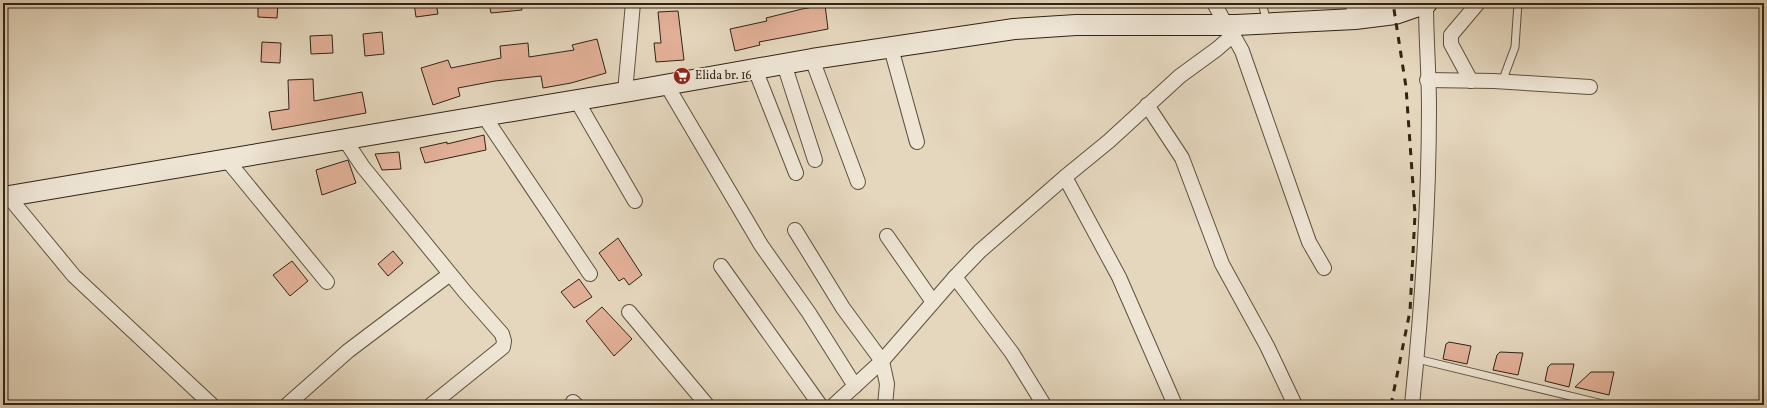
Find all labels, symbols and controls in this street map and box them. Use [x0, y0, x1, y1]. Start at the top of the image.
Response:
supermarket icon: Elida br. 16 [672, 66, 692, 86]
place label: Elida br. 16 [695, 68, 752, 84]

